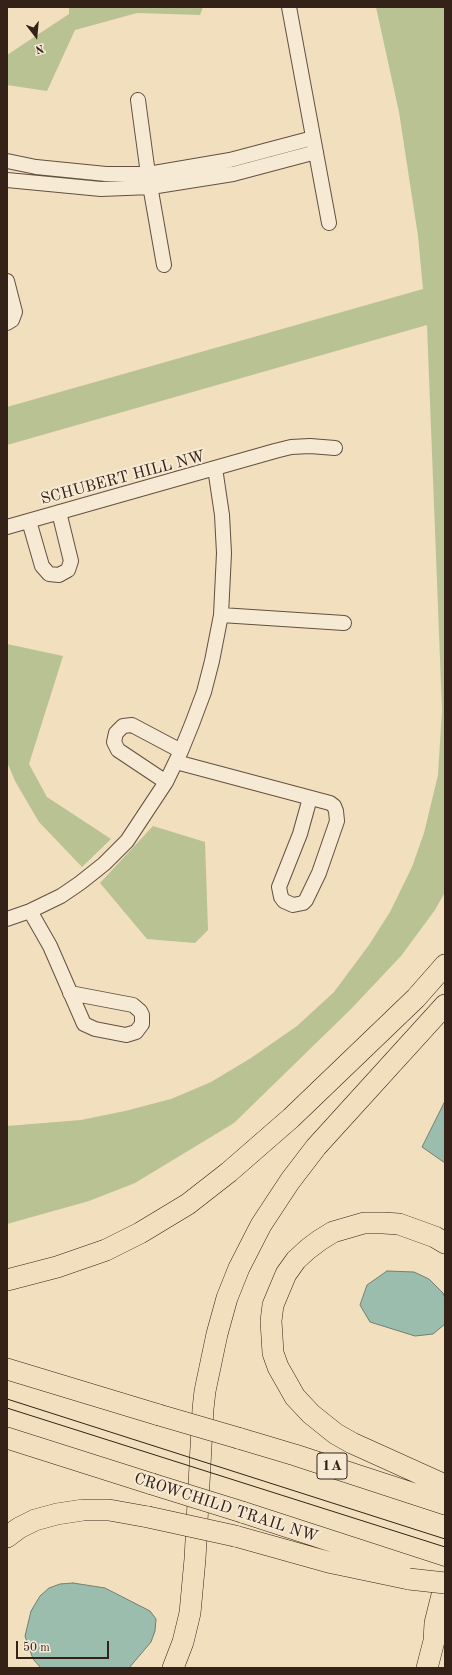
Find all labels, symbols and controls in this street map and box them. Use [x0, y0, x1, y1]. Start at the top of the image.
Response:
north arrow [16, 16, 56, 56]
text: N [34, 42, 45, 54]
street label: SCHUBERT HILL NW [39, 447, 207, 509]
road number: 1A [317, 1453, 347, 1479]
street label: CROWCHILD TRAIL NW [131, 1469, 321, 1547]
scale bar [18, 1633, 111, 1659]
text: 50 m [23, 1642, 50, 1654]

